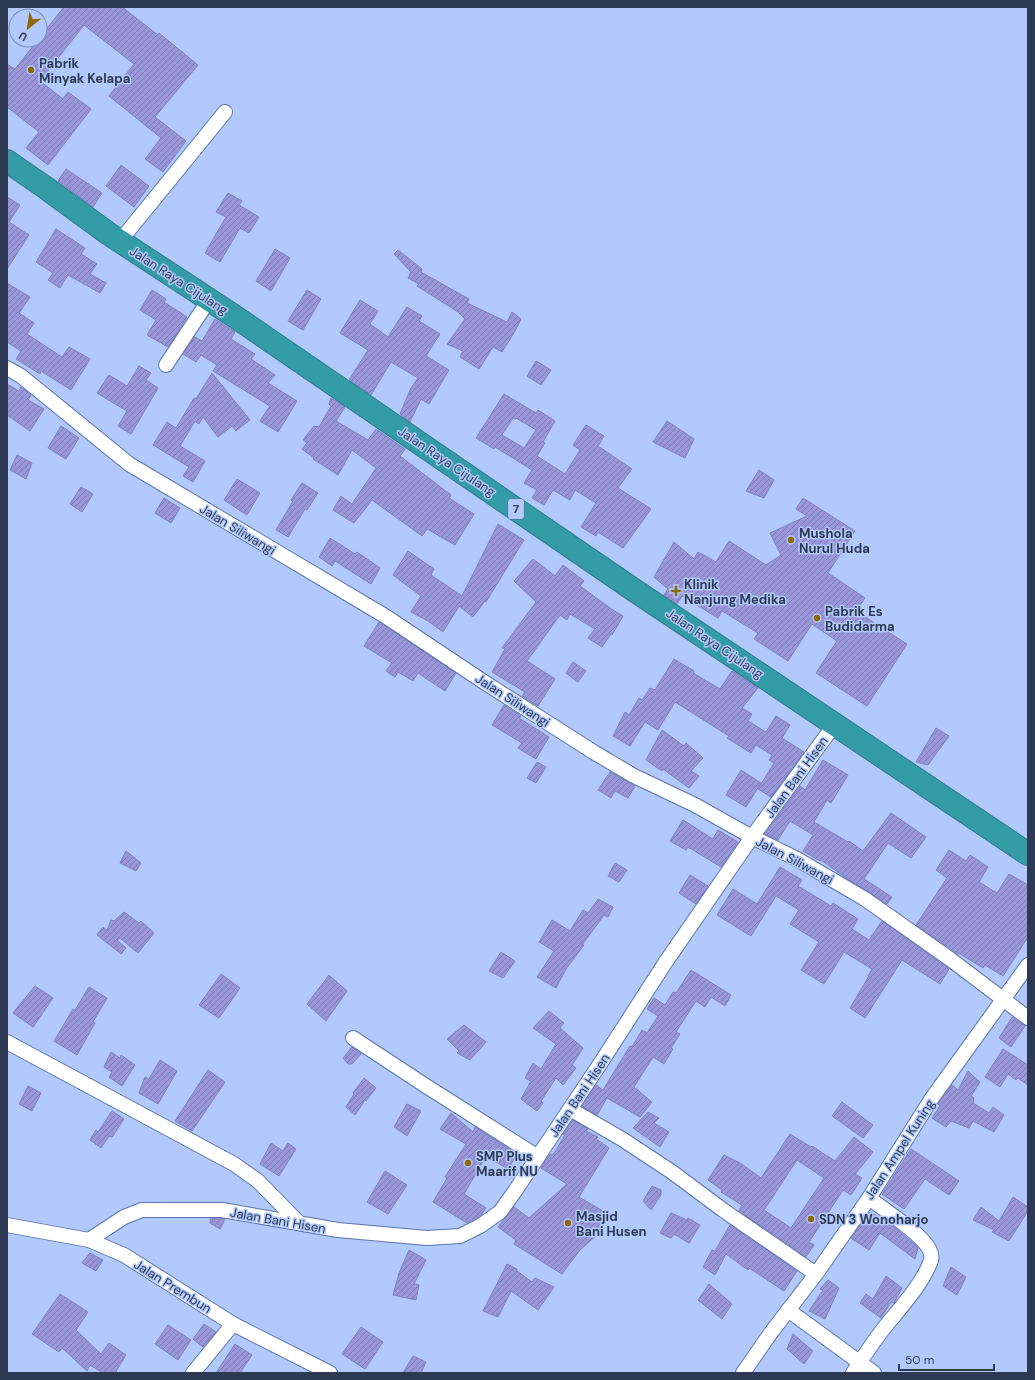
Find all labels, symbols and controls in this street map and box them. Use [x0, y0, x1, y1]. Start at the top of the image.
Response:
north arrow [8, 8, 48, 48]
text: U [16, 29, 30, 45]
place label: Pabrik Minyak Kelapa [39, 55, 130, 87]
marker: Pabrik Minyak Kelapa [26, 65, 36, 75]
street label: Jalan Raya Cijulang [126, 242, 231, 319]
street label: Jalan Raya Cijulang [395, 422, 499, 500]
road number: 7 [508, 499, 524, 519]
street label: Jalan Siliwangi [197, 500, 279, 559]
place label: Mushola Nurul Huda [799, 525, 870, 557]
marker: Mushola Nurul Huda [786, 535, 796, 545]
place label: Klinik Nanjung Medika [684, 576, 786, 608]
marker: Klinik Nanjung Medika [671, 586, 681, 596]
place label: Pabrik Es Budidarma [825, 603, 895, 635]
street label: Jalan Raya Cijulang [663, 604, 767, 682]
marker: Pabrik Es Budidarma [812, 613, 822, 623]
street label: Jalan Siliwangi [472, 670, 553, 731]
street label: Jalan Bani Hisen [761, 733, 832, 821]
street label: Jalan Siliwangi [753, 833, 837, 888]
street label: Jalan Bani Hisen [545, 1050, 614, 1140]
street label: Jalan Ampel Kuning [861, 1096, 938, 1203]
place label: SMP Plus Maarif NU [476, 1148, 538, 1180]
marker: SMP Plus Maarif NU [463, 1158, 473, 1168]
street label: Jalan Bani Hisen [229, 1204, 327, 1237]
place label: Masjid Bani Husen [576, 1208, 647, 1240]
place label: SDN 3 Wonoharjo [819, 1211, 928, 1228]
marker: SDN 3 Wonoharjo [806, 1214, 816, 1224]
marker: Masjid Bani Husen [563, 1218, 573, 1228]
street label: Jalan Prembun [131, 1256, 215, 1317]
scale bar [899, 1346, 994, 1372]
text: 50 m [905, 1352, 934, 1368]

